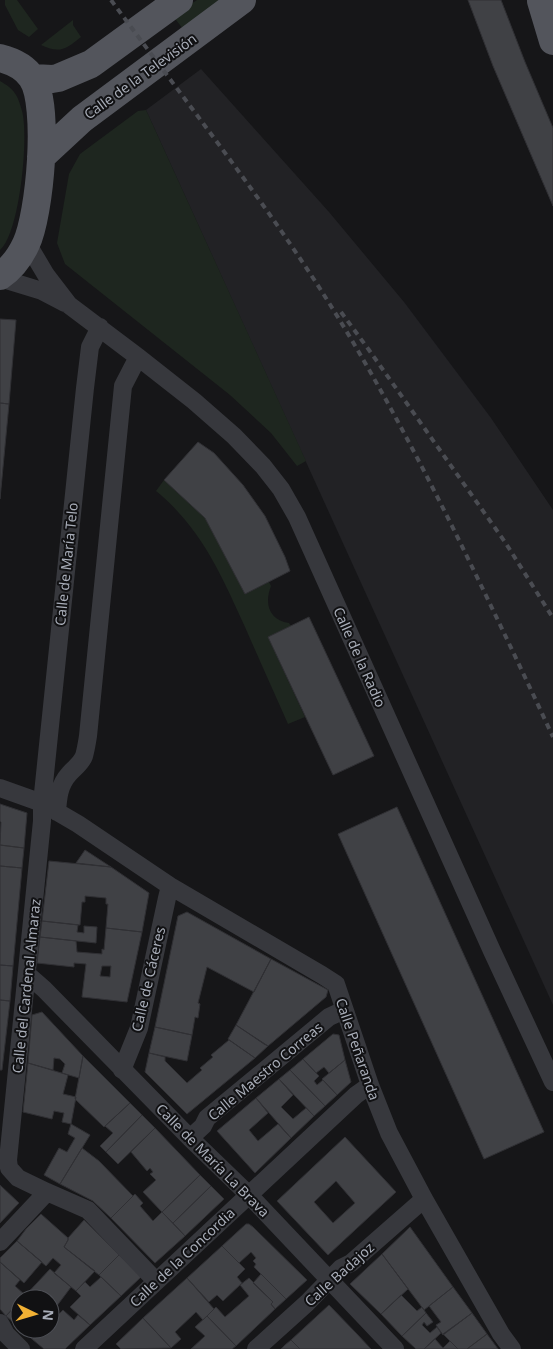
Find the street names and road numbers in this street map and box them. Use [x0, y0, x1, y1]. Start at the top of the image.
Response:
street label: Calle de la Televisión [80, 29, 200, 123]
street label: Calle de María Telo [50, 501, 82, 627]
street label: Calle de la Radio [329, 604, 391, 710]
street label: Calle del Cardenal Almaraz [7, 898, 45, 1074]
street label: Calle de Cáceres [127, 924, 169, 1033]
street label: Calle Peñaranda [332, 995, 384, 1103]
street label: Calle Maestro Correas [204, 1017, 327, 1125]
street label: Calle de María La Brava [152, 1099, 274, 1221]
street label: Calle de la Concordia [125, 1203, 239, 1311]
street label: Calle Badajoz [300, 1237, 378, 1310]

